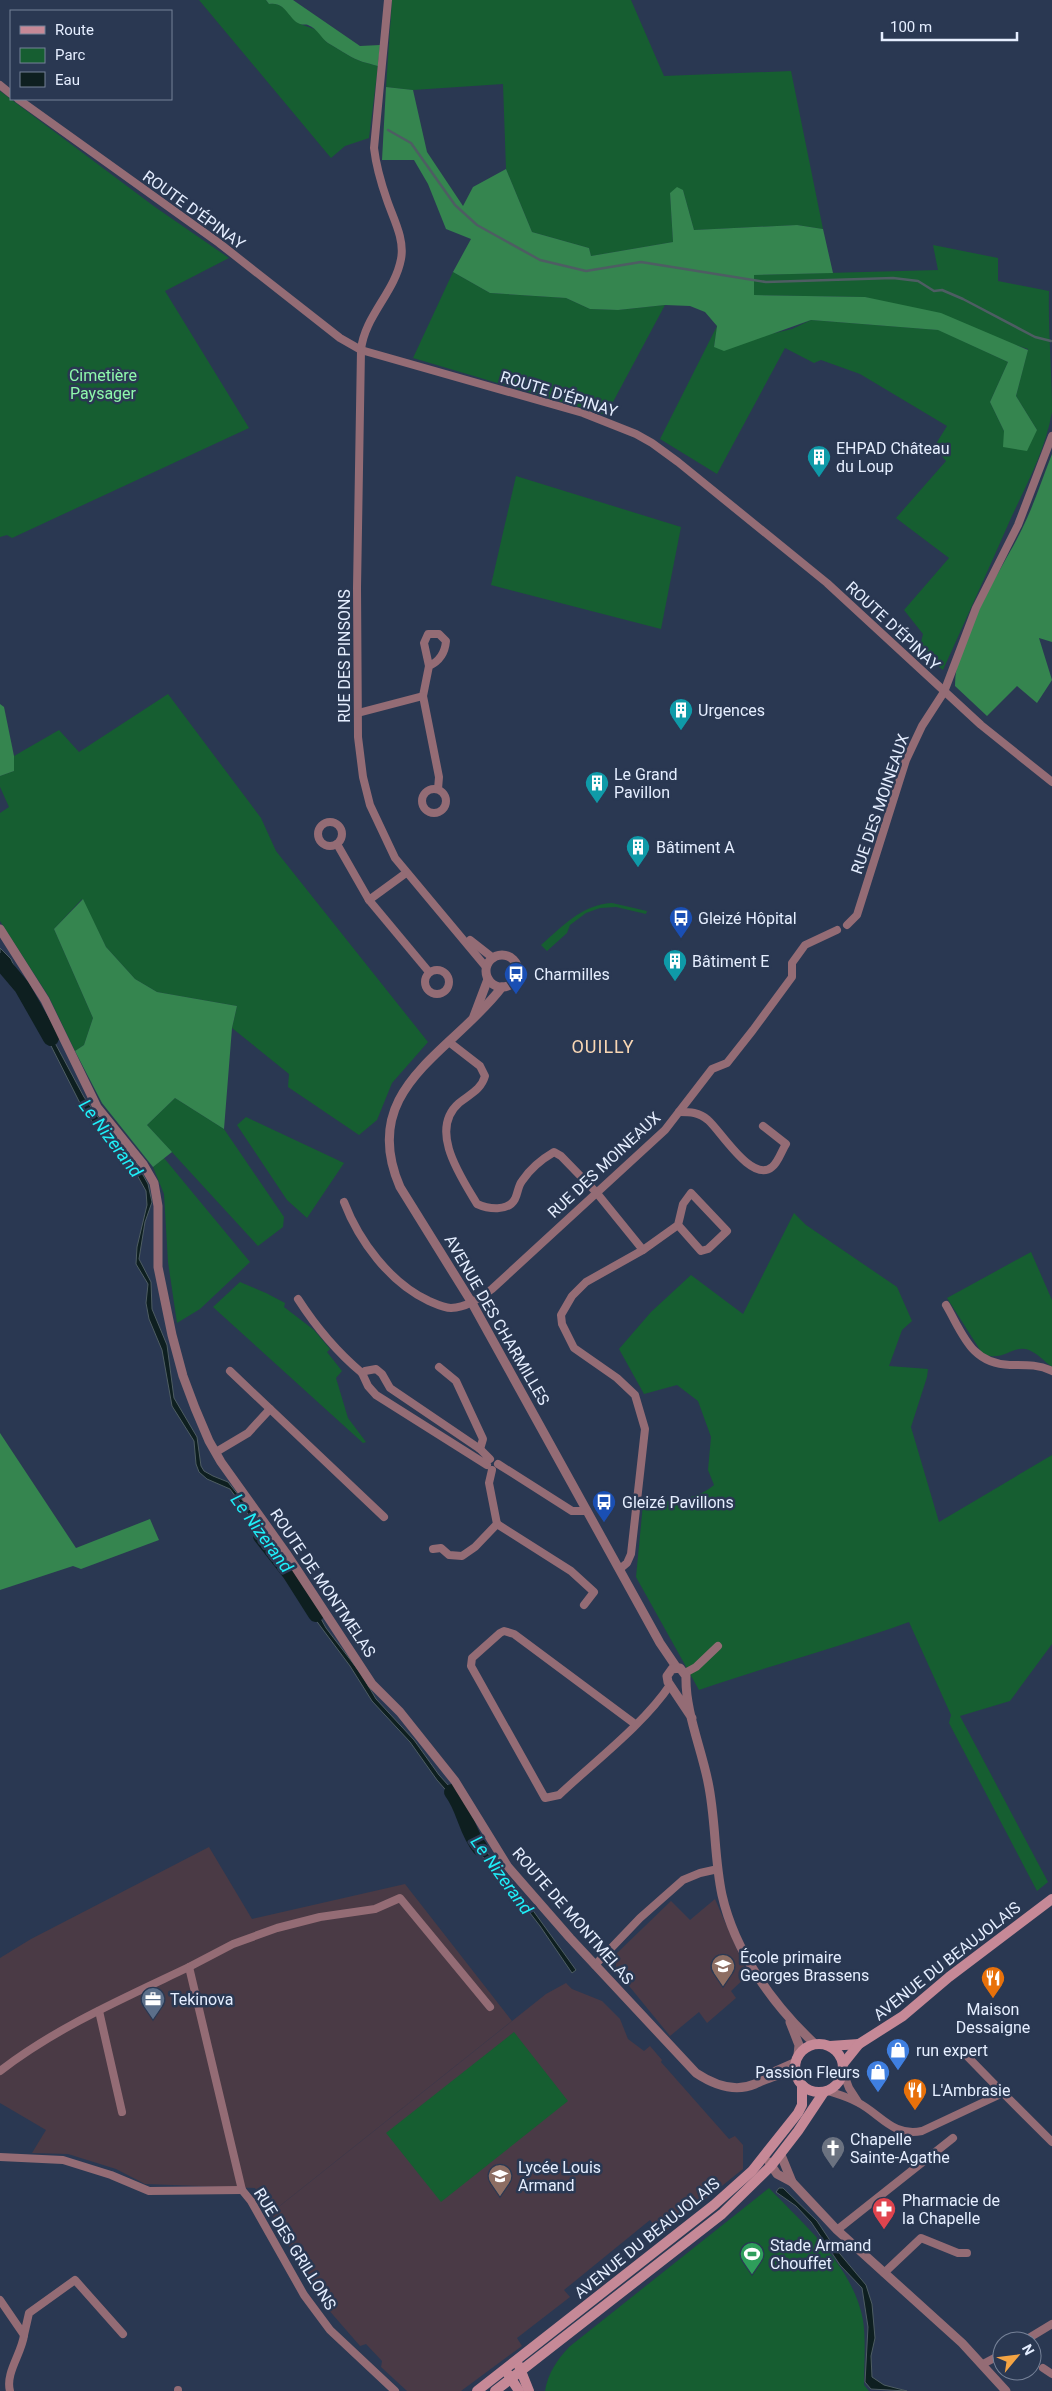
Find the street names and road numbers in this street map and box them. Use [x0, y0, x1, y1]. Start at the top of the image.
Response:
street label: ROUTE D'ÉPINAY [139, 167, 249, 254]
street label: ROUTE D'ÉPINAY [498, 367, 620, 421]
street label: ROUTE D'ÉPINAY [842, 578, 944, 675]
street label: RUE DES PINSONS [335, 589, 354, 723]
street label: RUE DES MOINEAUX [847, 731, 913, 877]
street label: RUE DES MOINEAUX [544, 1108, 664, 1222]
street label: AVENUE DES CHARMILLES [440, 1232, 554, 1408]
street label: ROUTE DE MONTMELAS [266, 1505, 380, 1661]
street label: ROUTE DE MONTMELAS [508, 1844, 638, 1988]
street label: AVENUE DU BEAUJOLAIS [870, 1898, 1024, 2024]
street label: AVENUE DU BEAUJOLAIS [571, 2174, 723, 2302]
street label: RUE DES GRILLONS [250, 2185, 340, 2313]

